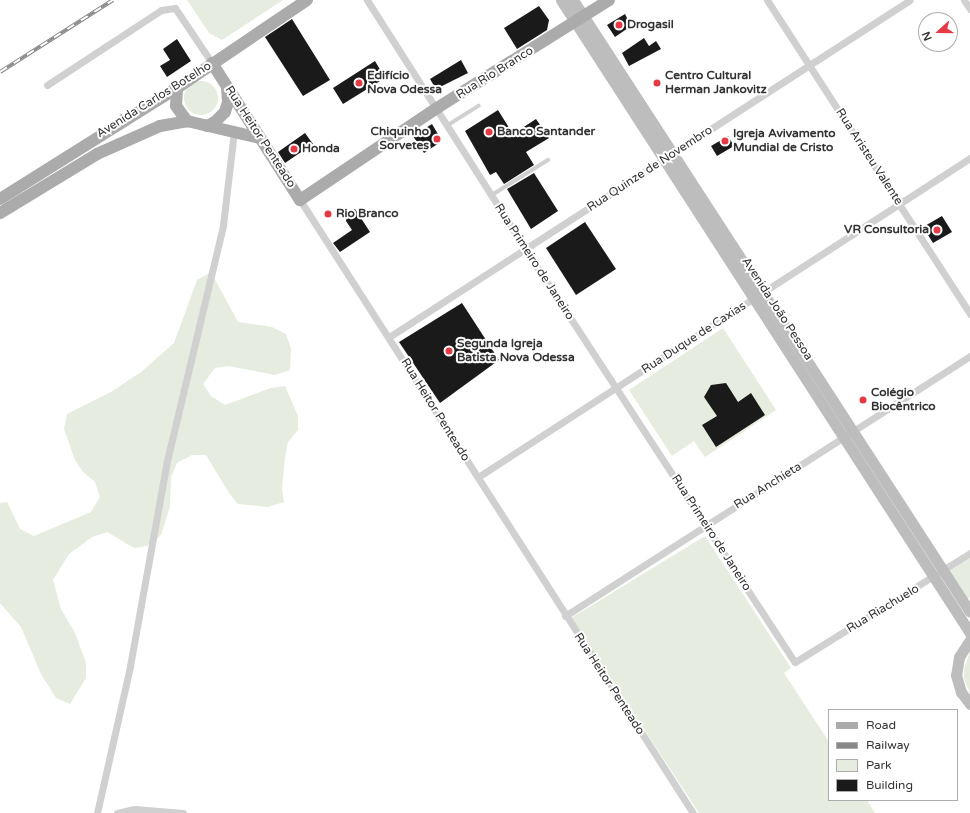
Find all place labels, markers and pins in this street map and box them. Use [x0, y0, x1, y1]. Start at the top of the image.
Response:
place label: Drogasil [627, 18, 674, 32]
marker: Drogasil [614, 20, 624, 30]
place label: Edifício Nova Odessa [367, 69, 442, 97]
place label: Centro Cultural Herman Jankovitz [665, 69, 767, 97]
marker: Edifício Nova Odessa [354, 78, 364, 88]
marker: Centro Cultural Herman Jankovitz [652, 78, 662, 88]
place label: Chiquinho Sorvetes [371, 125, 429, 153]
place label: Banco Santander [497, 125, 595, 139]
marker: Banco Santander [484, 127, 494, 137]
place label: Igreja Avivamento Mundial de Cristo [733, 127, 836, 155]
marker: Chiquinho Sorvetes [432, 134, 442, 144]
marker: Igreja Avivamento Mundial de Cristo [720, 136, 730, 146]
place label: Honda [302, 142, 340, 156]
marker: Honda [289, 144, 299, 154]
place label: Rio Branco [336, 207, 398, 221]
marker: Rio Branco [323, 209, 333, 219]
place label: VR Consultoria [844, 223, 929, 237]
marker: VR Consultoria [932, 225, 942, 235]
place label: Segunda Igreja Batista Nova Odessa [457, 337, 575, 365]
marker: Segunda Igreja Batista Nova Odessa [444, 346, 454, 356]
place label: Colégio Biocêntrico [871, 386, 936, 414]
marker: Colégio Biocêntrico [858, 395, 868, 405]

